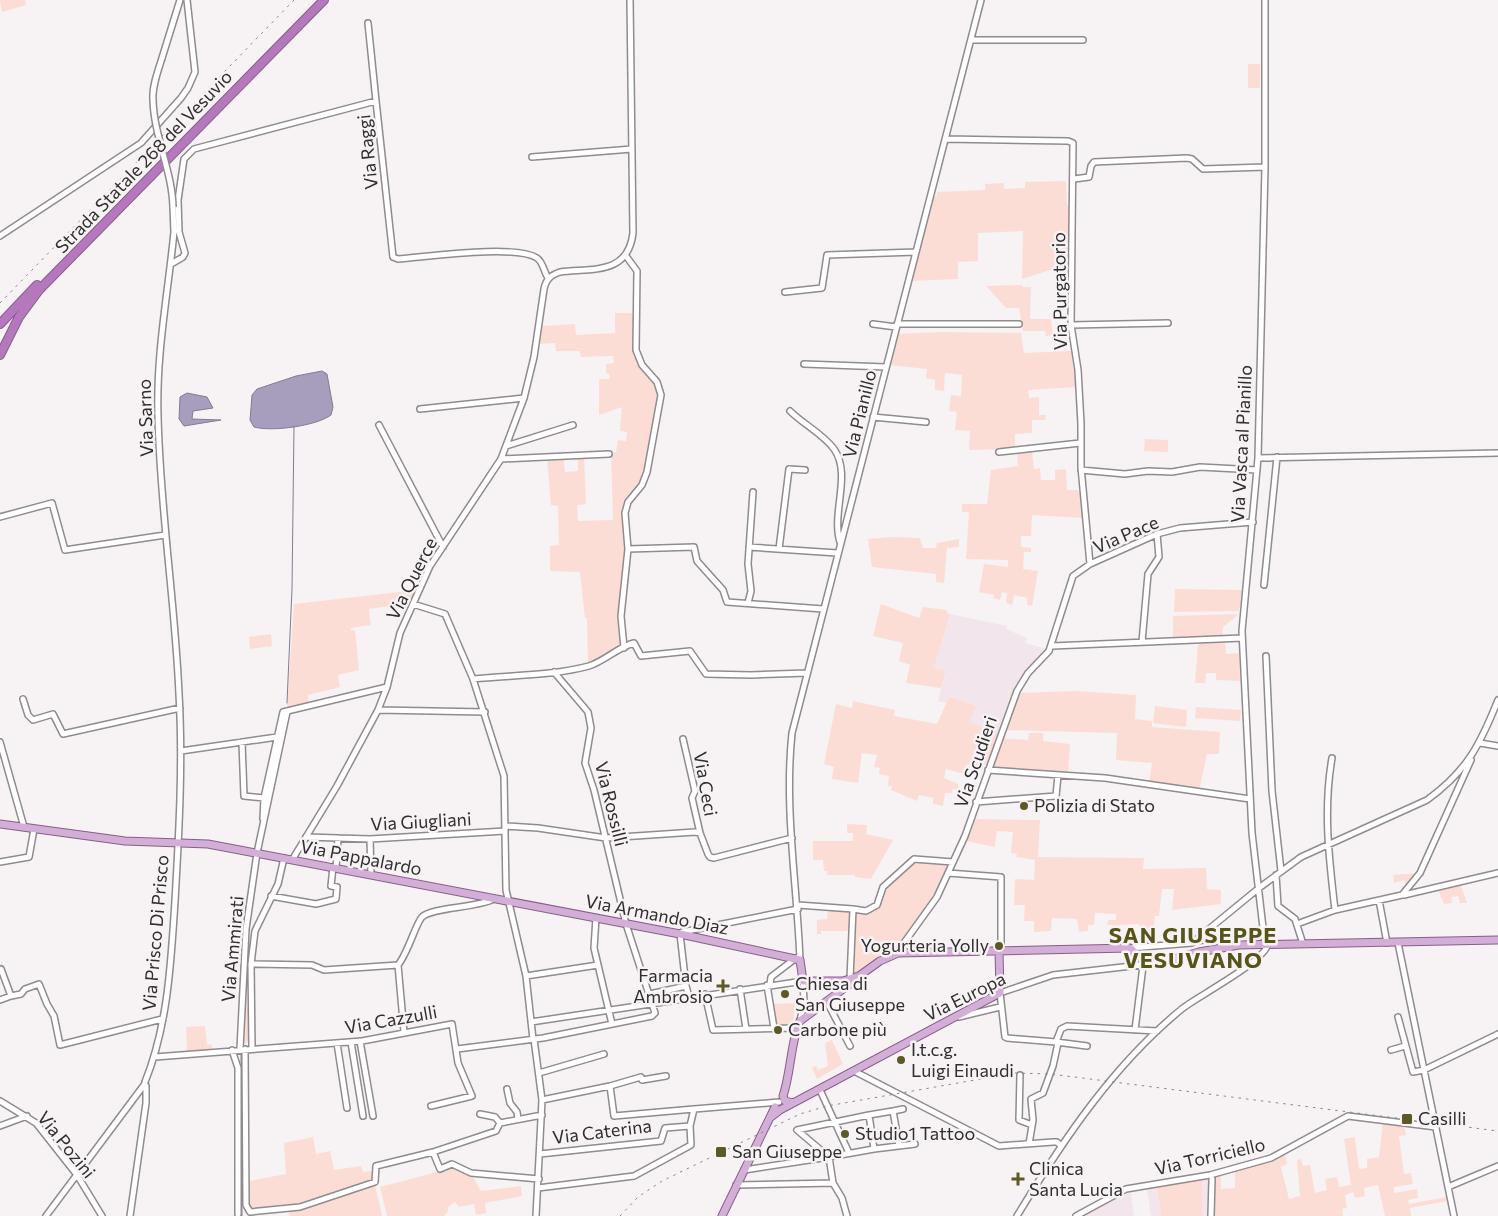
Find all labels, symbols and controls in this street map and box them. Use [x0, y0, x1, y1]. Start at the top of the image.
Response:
street label: Strada Statale 268 del Vesuvio [50, 65, 236, 257]
street label: Via Raggi [352, 113, 382, 191]
street label: Via Purgatorio [1047, 232, 1071, 350]
street label: Via Vasca al Pianillo [1226, 364, 1256, 524]
street label: Via Pianillo [837, 367, 881, 460]
street label: Via Sarno [133, 379, 157, 457]
street label: Via Pace [1090, 510, 1162, 558]
street label: Via Querce [381, 534, 441, 623]
street label: Via Scudieri [949, 713, 1001, 811]
street label: Via Ceci [689, 750, 722, 818]
street label: Via Rossilli [591, 759, 633, 848]
place label: Polizia di Stato [1034, 794, 1155, 816]
marker: Polizia di Stato [1018, 800, 1030, 812]
street label: Via Giugliani [370, 807, 472, 835]
street label: Via Pappalardo [299, 834, 424, 880]
street label: Via Prisco Di Prisco [137, 854, 173, 1012]
street label: Via Armando Diaz [584, 889, 731, 939]
street label: Via Ammirati [216, 895, 248, 1003]
district label: SAN GIUSEPPE VESUVIANO [1109, 921, 1277, 973]
place label: Yogurteria Yolly [860, 934, 989, 956]
marker: Yogurteria Yolly [993, 940, 1005, 952]
place label: Farmacia Ambrosio [633, 964, 713, 1007]
street label: Via Europa [920, 967, 1009, 1025]
place label: Chiesa di San Giuseppe [795, 972, 905, 1015]
marker: Farmacia Ambrosio [717, 980, 729, 992]
marker: Chiesa di San Giuseppe [779, 988, 791, 1000]
street label: Via Cazzulli [343, 1000, 439, 1038]
place label: Carbone più [788, 1018, 887, 1040]
marker: Carbone più [772, 1024, 784, 1036]
place label: I.t.c.g. Luigi Einaudi [911, 1038, 1014, 1081]
marker: I.t.c.g. Luigi Einaudi [895, 1054, 907, 1066]
street label: Via Pozini [33, 1106, 101, 1182]
place label: Casilli [1418, 1107, 1466, 1129]
marker: Casilli [1400, 1112, 1414, 1126]
street label: Via Caterina [551, 1114, 653, 1148]
place label: Studio1 Tattoo [855, 1122, 975, 1144]
marker: Studio1 Tattoo [839, 1128, 851, 1140]
street label: Via Torriciello [1152, 1133, 1267, 1179]
place label: San Giuseppe [732, 1140, 842, 1162]
marker: San Giuseppe [714, 1145, 728, 1159]
place label: Clinica Santa Lucia [1029, 1157, 1123, 1200]
marker: Clinica Santa Lucia [1011, 1172, 1025, 1186]

